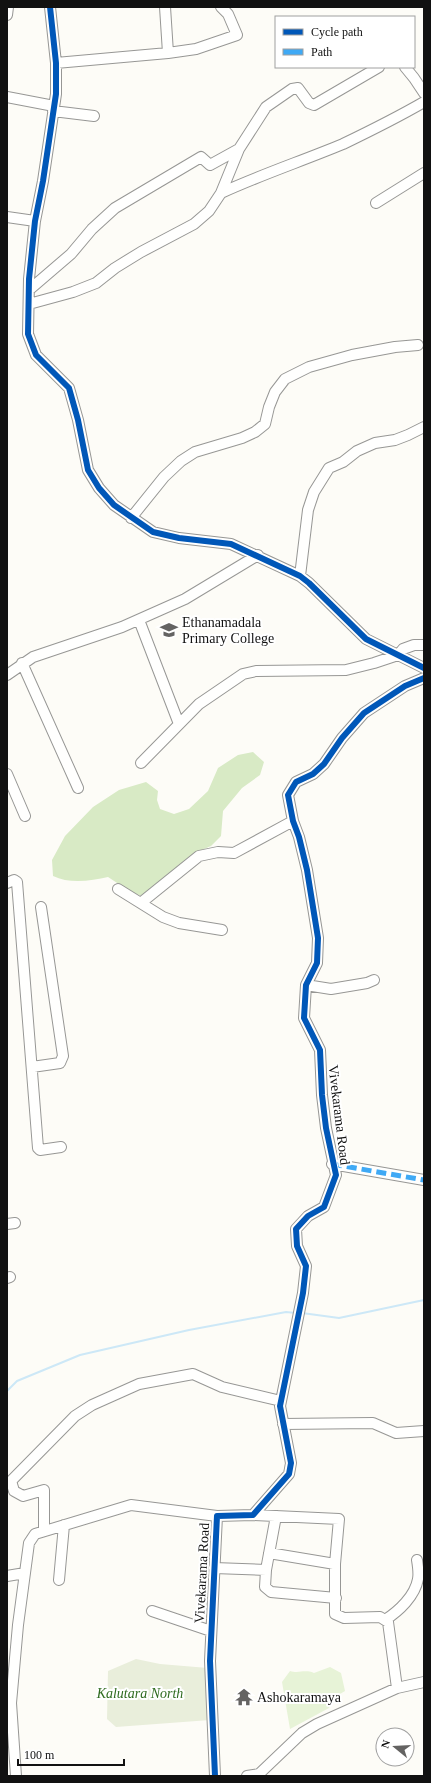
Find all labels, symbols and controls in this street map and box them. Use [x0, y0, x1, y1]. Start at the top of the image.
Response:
legend [275, 16, 415, 68]
text: Cycle path [311, 25, 363, 39]
text: Path [311, 45, 332, 59]
place label: Ethanamadala Primary College [182, 615, 274, 646]
school or university icon: Ethanamadala Primary College [159, 620, 179, 640]
street label: Vivekarama Road [325, 1064, 353, 1166]
street label: Vivekarama Road [192, 1522, 212, 1624]
park label: Kalutara North [96, 1686, 183, 1701]
temple icon: Ashokaramaya [234, 1687, 254, 1707]
place label: Ashokaramaya [257, 1690, 342, 1705]
north arrow [375, 1727, 415, 1767]
text: N [379, 1738, 392, 1750]
scale bar [18, 1741, 124, 1767]
text: 100 m [24, 1748, 55, 1762]

